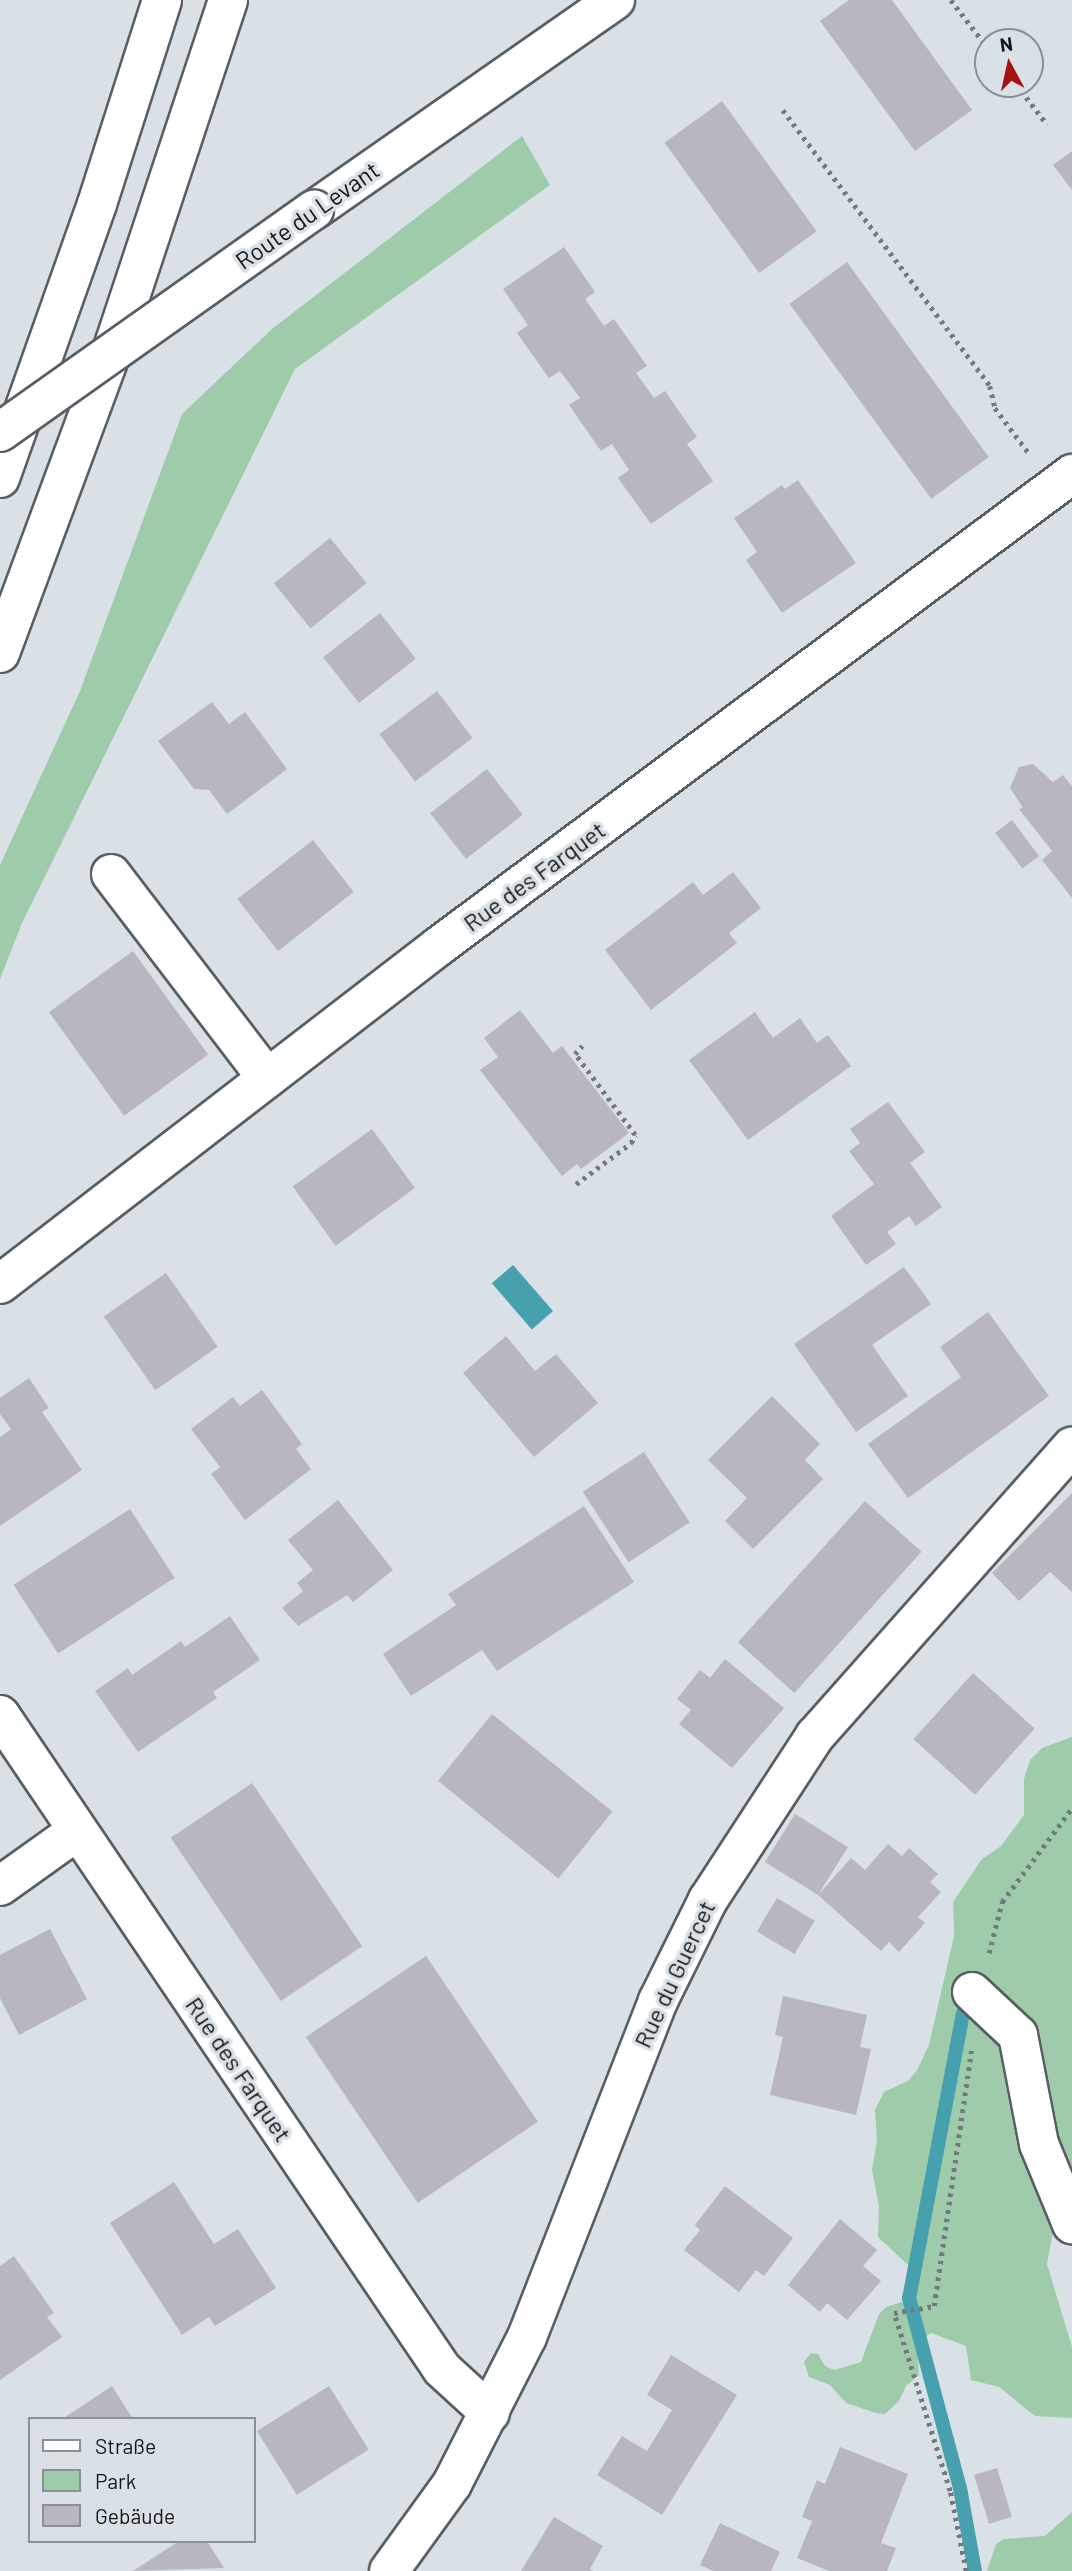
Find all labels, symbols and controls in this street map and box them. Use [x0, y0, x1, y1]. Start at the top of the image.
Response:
north arrow [974, 28, 1044, 98]
text: N [998, 31, 1014, 56]
street label: Route du Levant [230, 155, 384, 275]
street label: Rue des Farquet [457, 815, 611, 937]
street label: Rue du Guercet [627, 1896, 721, 2052]
street label: Rue des Farquet [180, 1991, 298, 2147]
legend [28, 2417, 256, 2543]
text: Straße [95, 2433, 156, 2458]
text: Park [95, 2468, 136, 2493]
text: Gebäude [95, 2503, 175, 2528]

